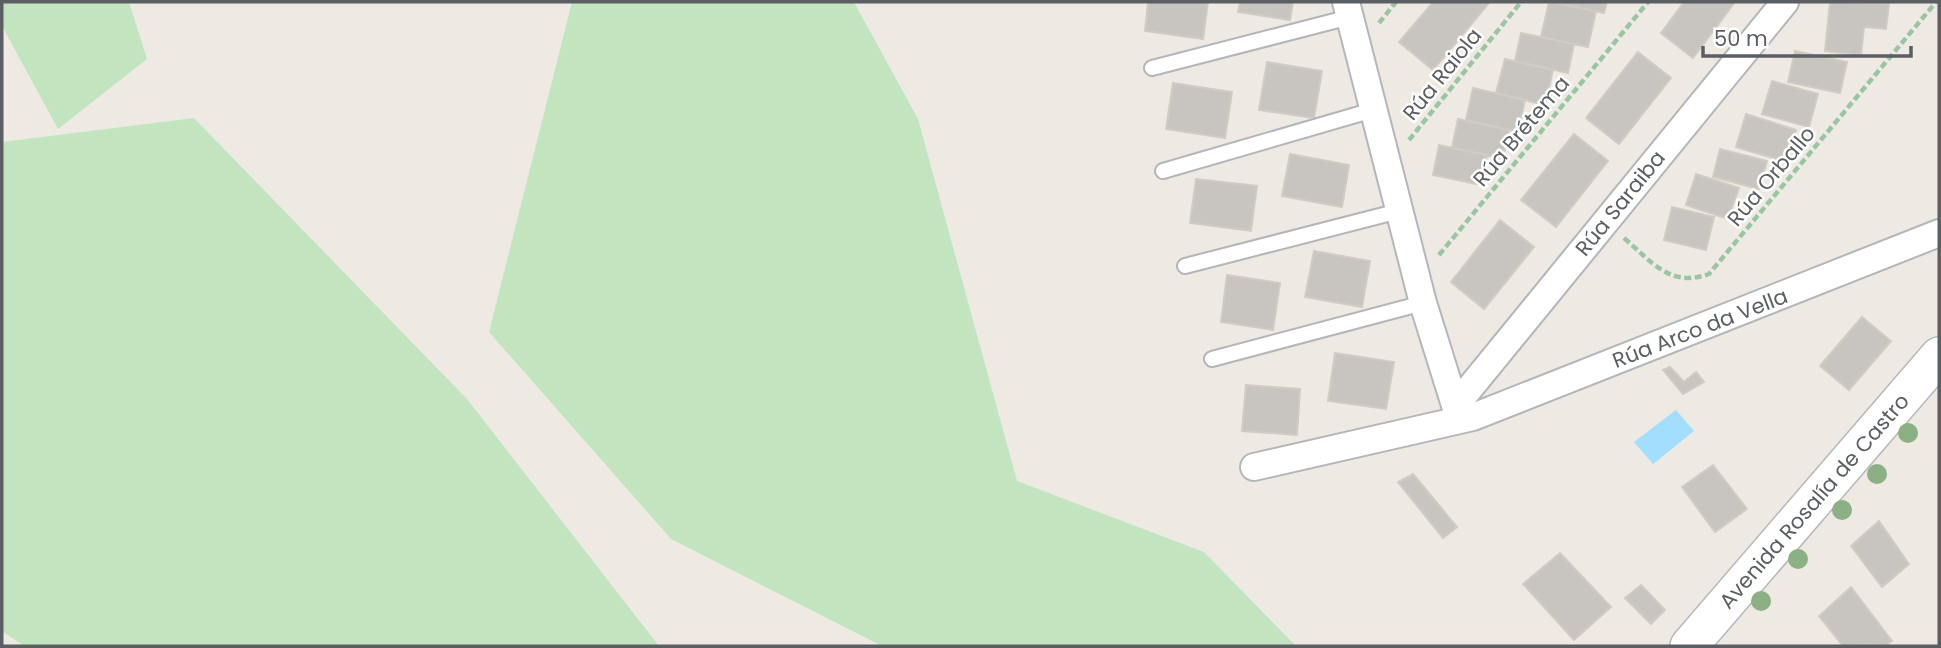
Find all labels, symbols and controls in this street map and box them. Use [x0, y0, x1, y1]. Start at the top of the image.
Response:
scale bar [1703, 14, 1911, 58]
street label: Rúa Raiola [1396, 22, 1488, 126]
text: 50 m [1714, 24, 1768, 53]
street label: Rúa Brétema [1466, 69, 1576, 193]
street label: Rúa Orballo [1721, 120, 1821, 232]
street label: Rúa Saraiba [1568, 144, 1672, 262]
street label: Rúa Arco da Vella [1608, 281, 1792, 375]
street label: Avenida Rosalía de Castro [1712, 387, 1916, 615]

